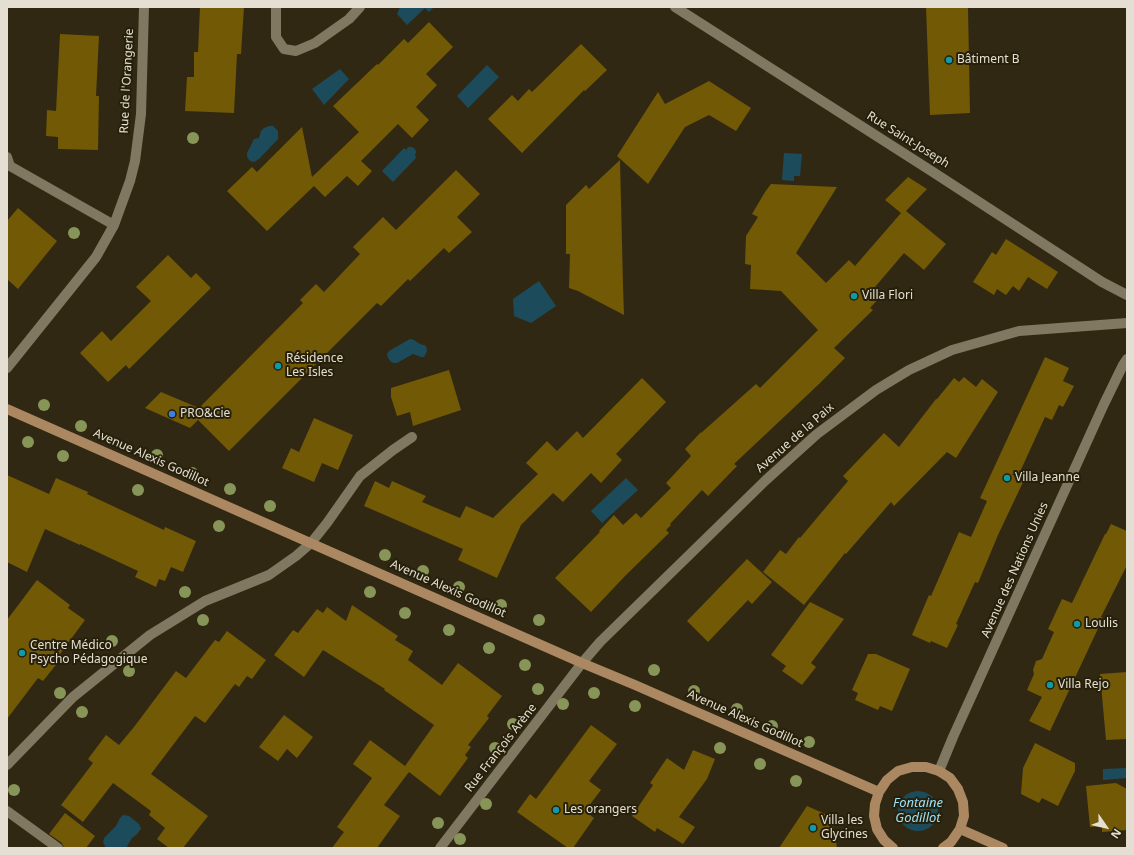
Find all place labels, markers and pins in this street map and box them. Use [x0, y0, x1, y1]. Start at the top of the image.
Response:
place label: Bâtiment B [957, 53, 1020, 67]
marker: Bâtiment B [944, 55, 954, 65]
place label: Villa Flori [862, 289, 913, 303]
marker: Villa Flori [849, 291, 859, 301]
place label: Résidence Les Isles [286, 352, 343, 380]
marker: Résidence Les Isles [273, 361, 283, 371]
place label: PRO&Cie [180, 407, 230, 421]
marker: PRO&Cie [167, 409, 177, 419]
place label: Villa Jeanne [1015, 471, 1080, 485]
marker: Villa Jeanne [1002, 473, 1012, 483]
place label: Loulis [1085, 617, 1118, 631]
marker: Loulis [1072, 619, 1082, 629]
place label: Centre Médico Psycho Pédagogique [30, 639, 148, 667]
marker: Centre Médico Psycho Pédagogique [17, 648, 27, 658]
place label: Villa Rejo [1058, 678, 1109, 692]
marker: Villa Rejo [1045, 680, 1055, 690]
place label: Les orangers [564, 803, 637, 817]
marker: Les orangers [551, 805, 561, 815]
place label: Villa les Glycines [821, 814, 868, 842]
marker: Villa les Glycines [808, 823, 818, 833]

